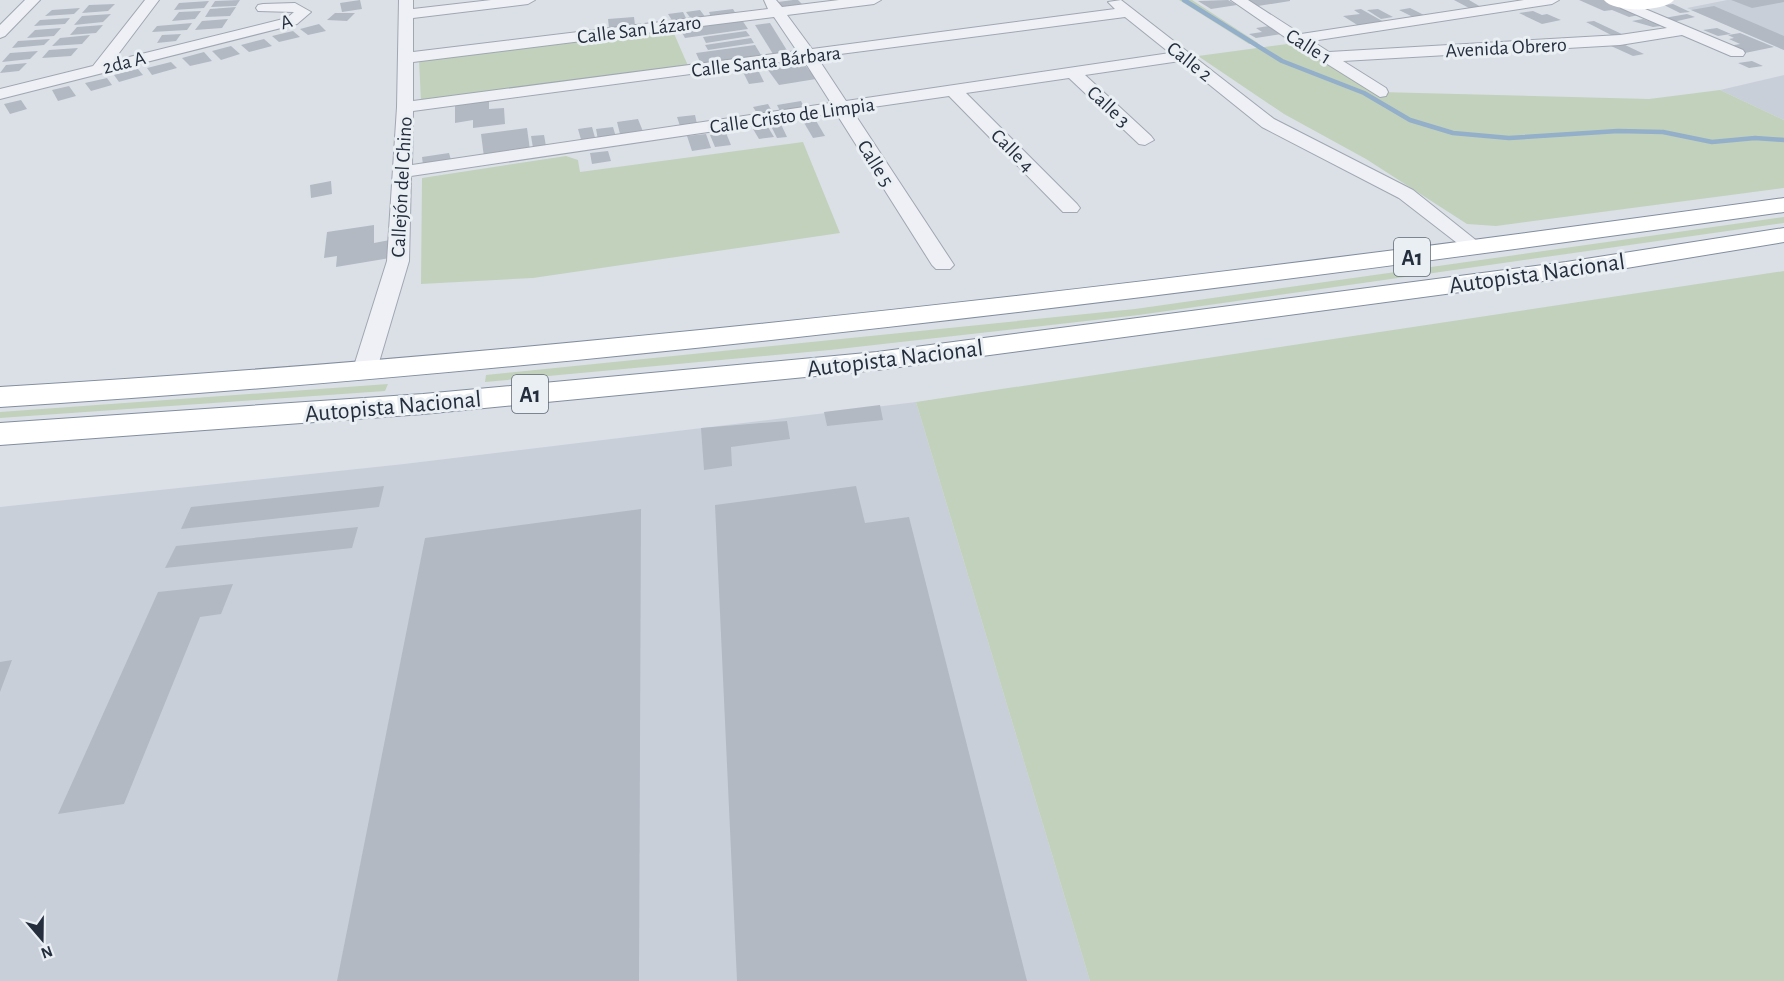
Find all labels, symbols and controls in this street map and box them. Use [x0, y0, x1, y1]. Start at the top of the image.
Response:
street label: A [278, 11, 295, 33]
street label: Calle San Lázaro [576, 12, 702, 48]
street label: Calle 1 [1282, 25, 1335, 68]
street label: Avenida Obrero [1445, 35, 1567, 61]
street label: Calle 2 [1163, 38, 1216, 85]
street label: Calle Santa Bárbara [690, 43, 842, 81]
street label: 2da A [101, 48, 148, 78]
street label: Calle 3 [1083, 82, 1134, 131]
street label: Calle Cristo de Limpia [708, 95, 876, 137]
street label: Callejón del Chino [388, 116, 416, 258]
street label: Calle 4 [987, 125, 1038, 176]
street label: Calle 5 [853, 137, 897, 190]
road number: A1 [1394, 238, 1430, 276]
street label: Autopista Nacional [1448, 250, 1627, 298]
street label: Autopista Nacional [806, 336, 985, 382]
road number: A1 [512, 375, 548, 413]
street label: Autopista Nacional [304, 387, 482, 427]
north arrow [12, 909, 72, 969]
text: N [39, 943, 55, 962]

